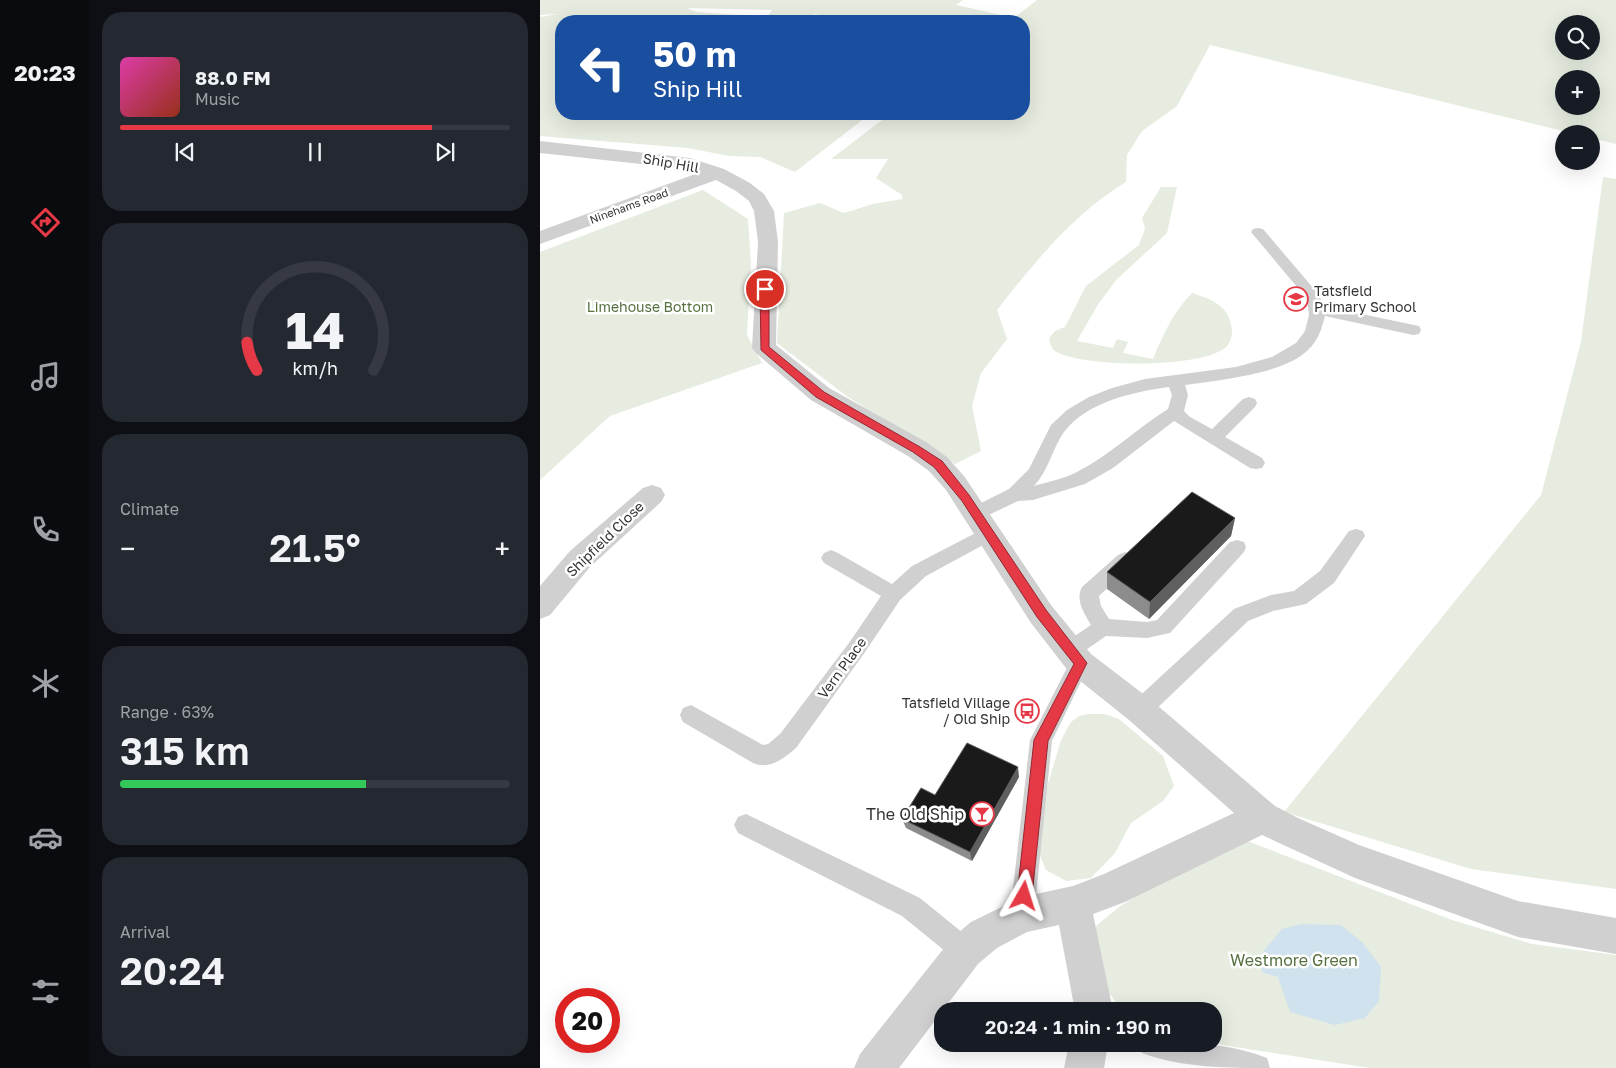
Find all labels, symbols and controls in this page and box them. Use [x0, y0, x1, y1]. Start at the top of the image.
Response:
map controls [1555, 15, 1600, 170]
button: search [1555, 15, 1600, 60]
text: 50 m [653, 33, 736, 75]
icon: left [570, 35, 635, 100]
text: 20:23 [14, 59, 76, 86]
text: 88.0 FM [195, 66, 271, 89]
button: + [1555, 70, 1600, 115]
text: Ship Hill [653, 75, 742, 102]
text: Music [195, 89, 240, 109]
button: − [1555, 125, 1600, 170]
icon: previous [171, 138, 199, 166]
icon: pause [301, 138, 329, 166]
icon: next [431, 138, 459, 166]
street label: Ship Hill [642, 149, 701, 176]
street label: Ninehams Road [588, 185, 670, 226]
icon: directions [28, 205, 63, 240]
pin [744, 268, 786, 310]
icon: arrive [751, 275, 779, 303]
place label: Tatsfield Primary School [1314, 282, 1416, 315]
school or university icon: Tatsfield Primary School [1283, 286, 1309, 312]
text: 14 [285, 298, 345, 360]
park label: Limehouse Bottom [587, 298, 713, 315]
text: km/h [292, 357, 338, 379]
icon: music [28, 359, 63, 394]
street label: Shipfield Close [562, 497, 647, 580]
text: Climate [120, 499, 179, 519]
icon: phone [28, 512, 63, 547]
text: 21.5° [269, 525, 361, 570]
text: − [120, 532, 135, 565]
text: + [495, 532, 510, 565]
street label: Vern Place [814, 634, 869, 702]
icon: climate [28, 666, 63, 701]
place label: Tatsfield Village / Old Ship [902, 694, 1010, 727]
bus stop icon: Tatsfield Village / Old Ship [1014, 698, 1040, 724]
text: Range · 63% [120, 702, 214, 722]
text: 315 km [120, 728, 249, 773]
bar icon: The Old Ship [969, 801, 995, 827]
place label: The Old Ship [866, 804, 964, 824]
icon: car [28, 820, 63, 855]
position arrow [997, 869, 1049, 921]
text: Arrival [120, 922, 170, 942]
text: 20:24 [120, 948, 225, 993]
park label: Westmore Green [1230, 950, 1358, 970]
icon: filters [28, 974, 63, 1009]
speed limit sign: 20 [555, 988, 620, 1053]
text: 20:24 · 1 min · 190 m [985, 1015, 1171, 1038]

